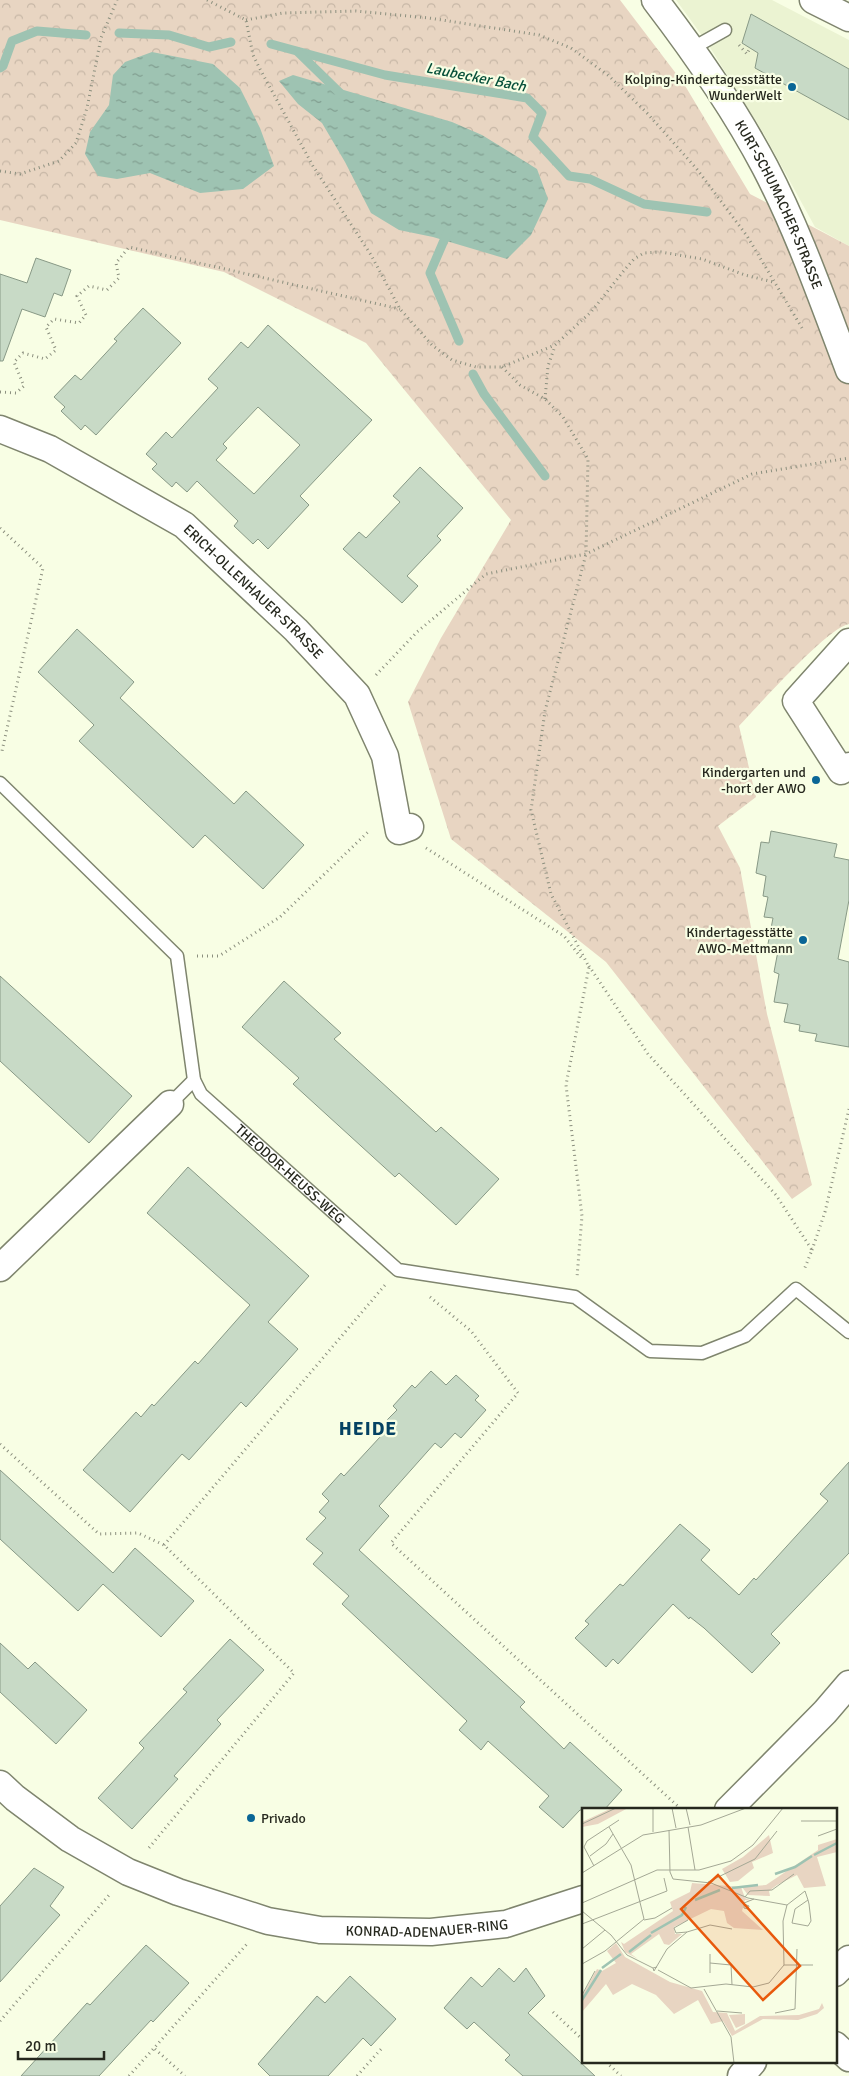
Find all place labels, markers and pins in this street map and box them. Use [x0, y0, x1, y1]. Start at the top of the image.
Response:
place label: Kolping-Kindertagesstätte WunderWelt [625, 71, 782, 104]
marker: Kolping-Kindertagesstätte WunderWelt [786, 81, 798, 93]
place label: Kindergarten und -hort der AWO [702, 764, 806, 797]
marker: Kindergarten und -hort der AWO [810, 774, 822, 786]
place label: Kindertagesstätte AWO-Mettmann [686, 924, 793, 957]
marker: Kindertagesstätte AWO-Mettmann [797, 934, 809, 946]
place label: Privado [261, 1810, 306, 1827]
marker: Privado [245, 1812, 257, 1824]

